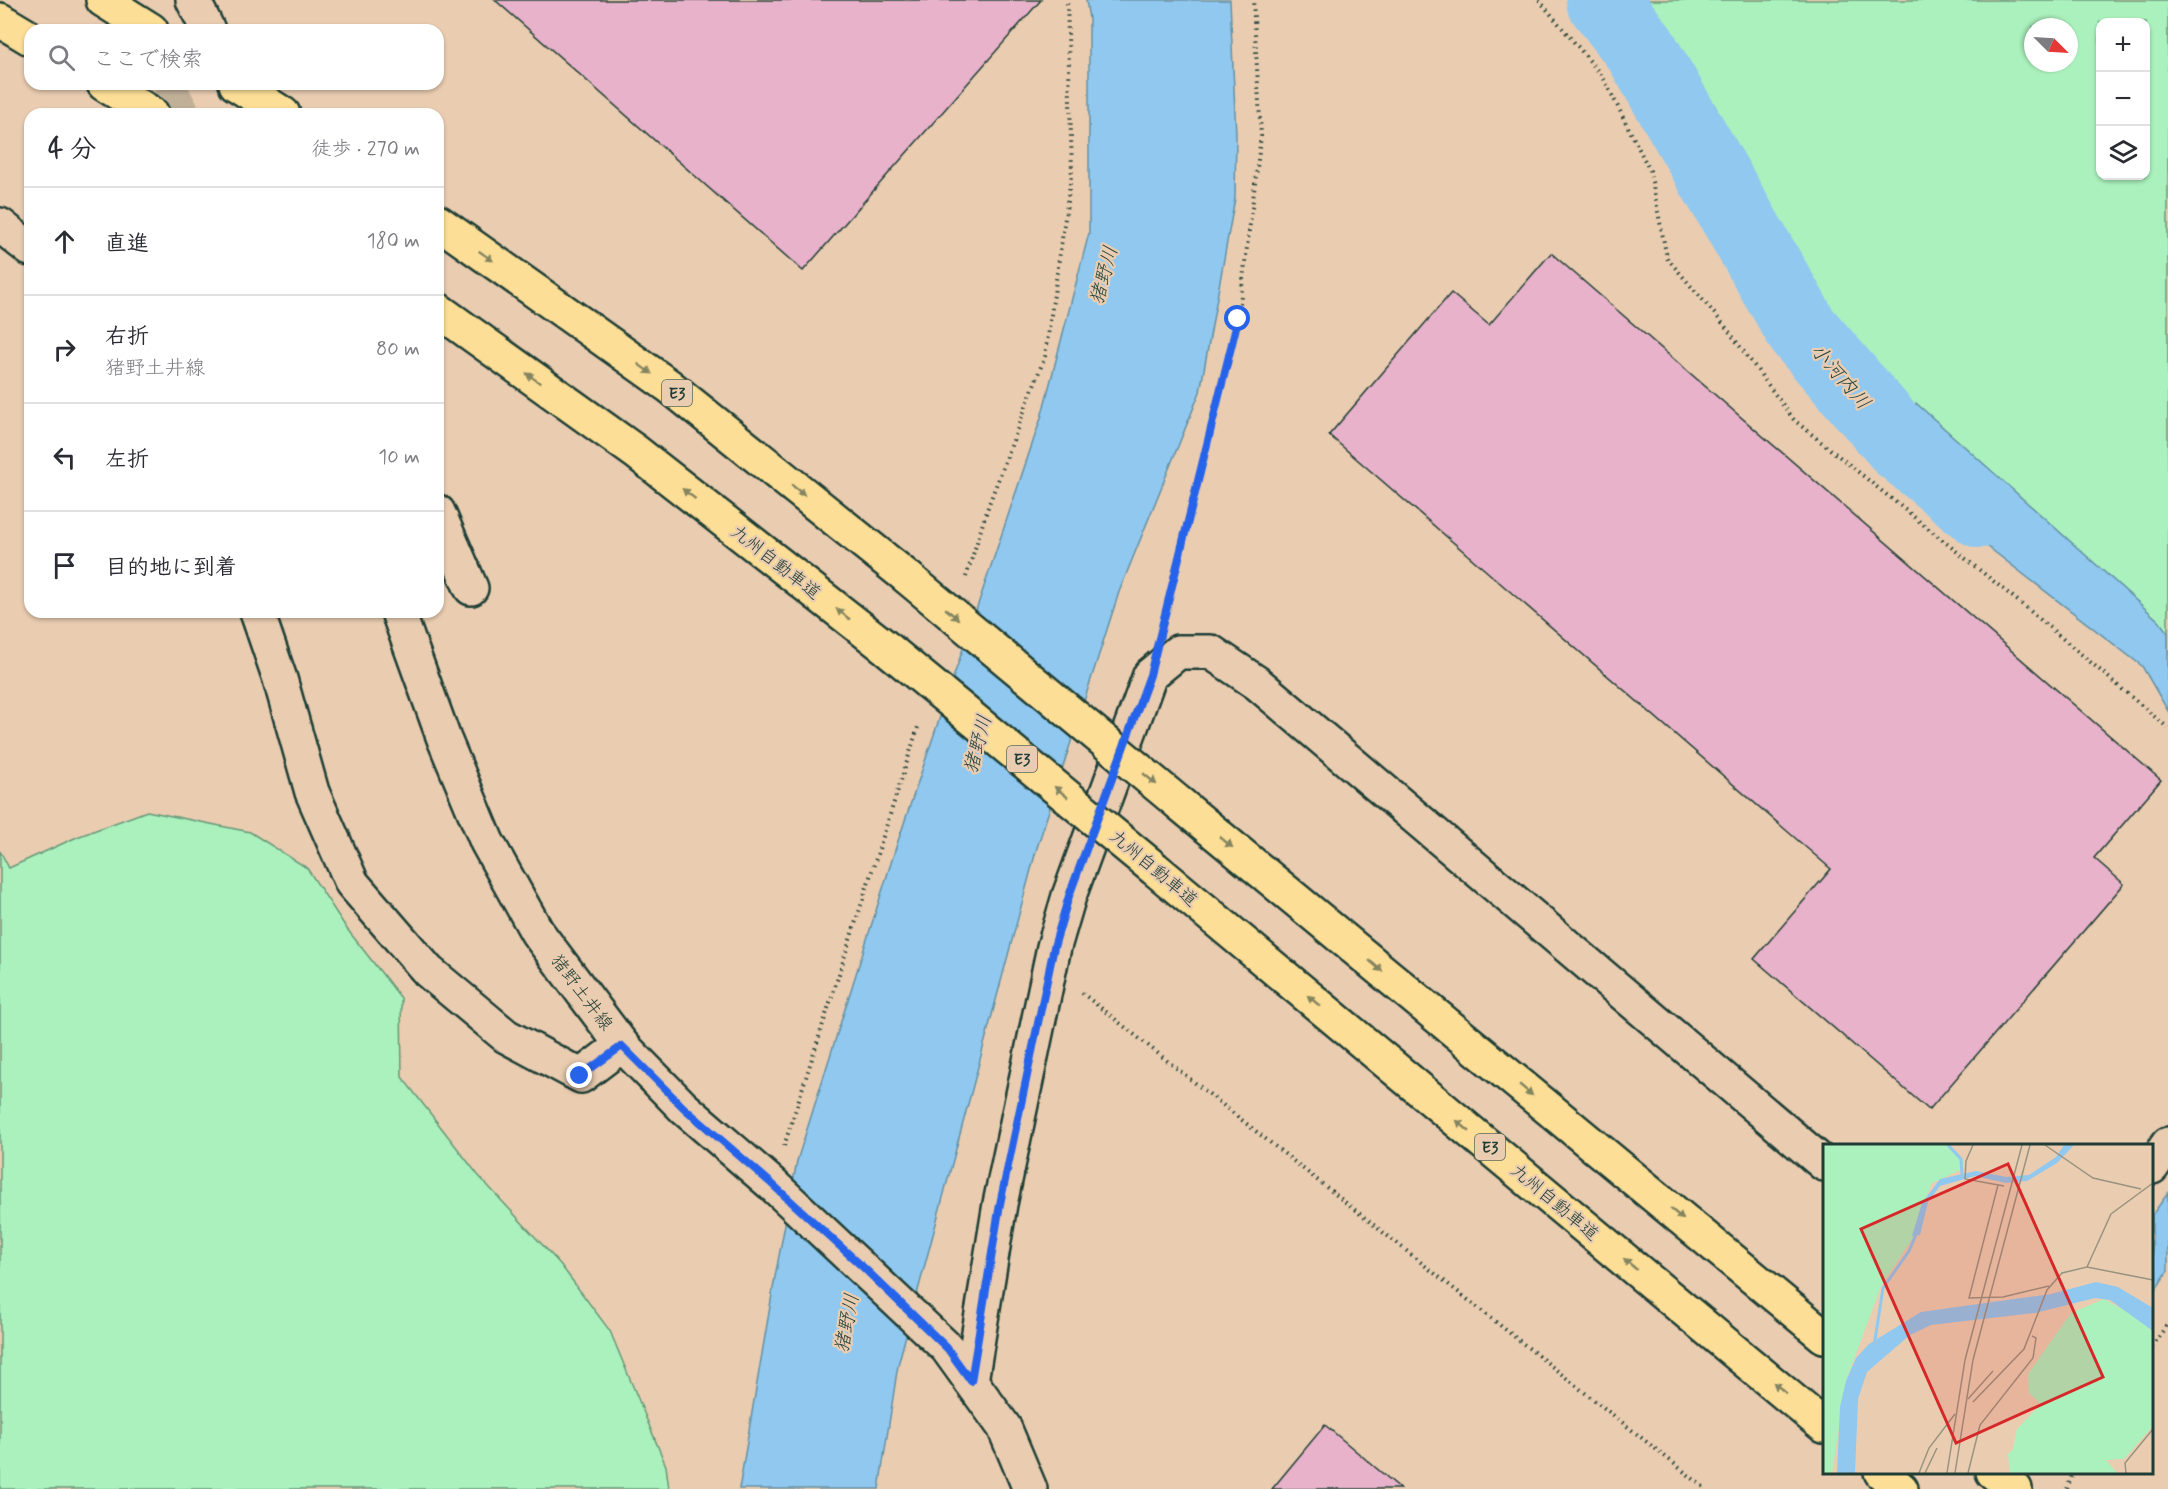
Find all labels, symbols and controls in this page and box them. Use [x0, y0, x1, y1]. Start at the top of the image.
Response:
north arrow [2024, 18, 2078, 72]
map controls [2096, 18, 2150, 180]
button: + [2096, 18, 2150, 72]
search box [24, 24, 444, 90]
icon: search [45, 41, 78, 74]
text: ここで検索 [93, 46, 203, 74]
button: − [2096, 72, 2150, 126]
button: layers [2096, 126, 2150, 180]
text: 4 分 [48, 133, 96, 167]
text: 徒歩 · 270 m [311, 136, 420, 163]
icon: ahead [48, 225, 81, 258]
text: 180 m [367, 228, 420, 255]
text: 直進 [105, 230, 149, 258]
water label: 猪野川 [1084, 243, 1125, 308]
one-way arrow [477, 250, 493, 262]
route start [1224, 305, 1250, 331]
text: 右折 [105, 323, 149, 351]
icon: right [48, 333, 81, 366]
text: 80 m [376, 336, 420, 363]
water label: 小河内川 [1803, 338, 1876, 416]
text: 猪野土井線 [105, 355, 205, 382]
one-way arrow [636, 363, 652, 375]
one-way arrow [525, 372, 541, 384]
road number: E3 [662, 380, 692, 406]
icon: left [48, 441, 81, 474]
text: 10 m [378, 444, 420, 471]
text: 左折 [105, 446, 149, 474]
one-way arrow [790, 483, 806, 496]
one-way arrow [682, 488, 697, 500]
street label: 九州自動車道 [725, 520, 825, 605]
icon: arrive [48, 549, 81, 582]
text: 目的地に到着 [105, 554, 237, 582]
one-way arrow [835, 607, 851, 620]
one-way arrow [944, 608, 960, 621]
water label: 猪野川 [958, 712, 999, 777]
road number: E3 [1007, 746, 1037, 772]
one-way arrow [1142, 773, 1158, 786]
one-way arrow [1053, 785, 1069, 798]
street label: 九州自動車道 [1104, 825, 1202, 913]
one-way arrow [1218, 835, 1233, 847]
street label: 猪野土井線 [545, 949, 618, 1036]
one-way arrow [1368, 959, 1383, 972]
one-way arrow [1306, 995, 1321, 1008]
route end [566, 1062, 592, 1088]
one-way arrow [1518, 1083, 1533, 1096]
one-way arrow [1456, 1120, 1471, 1132]
road number: E3 [1475, 1134, 1505, 1160]
inset map [1823, 1144, 2153, 1474]
street label: 九州自動車道 [1505, 1159, 1603, 1247]
one-way arrow [1669, 1208, 1684, 1220]
one-way arrow [1622, 1257, 1638, 1270]
water label: 猪野川 [828, 1291, 866, 1355]
one-way arrow [1772, 1383, 1787, 1395]

